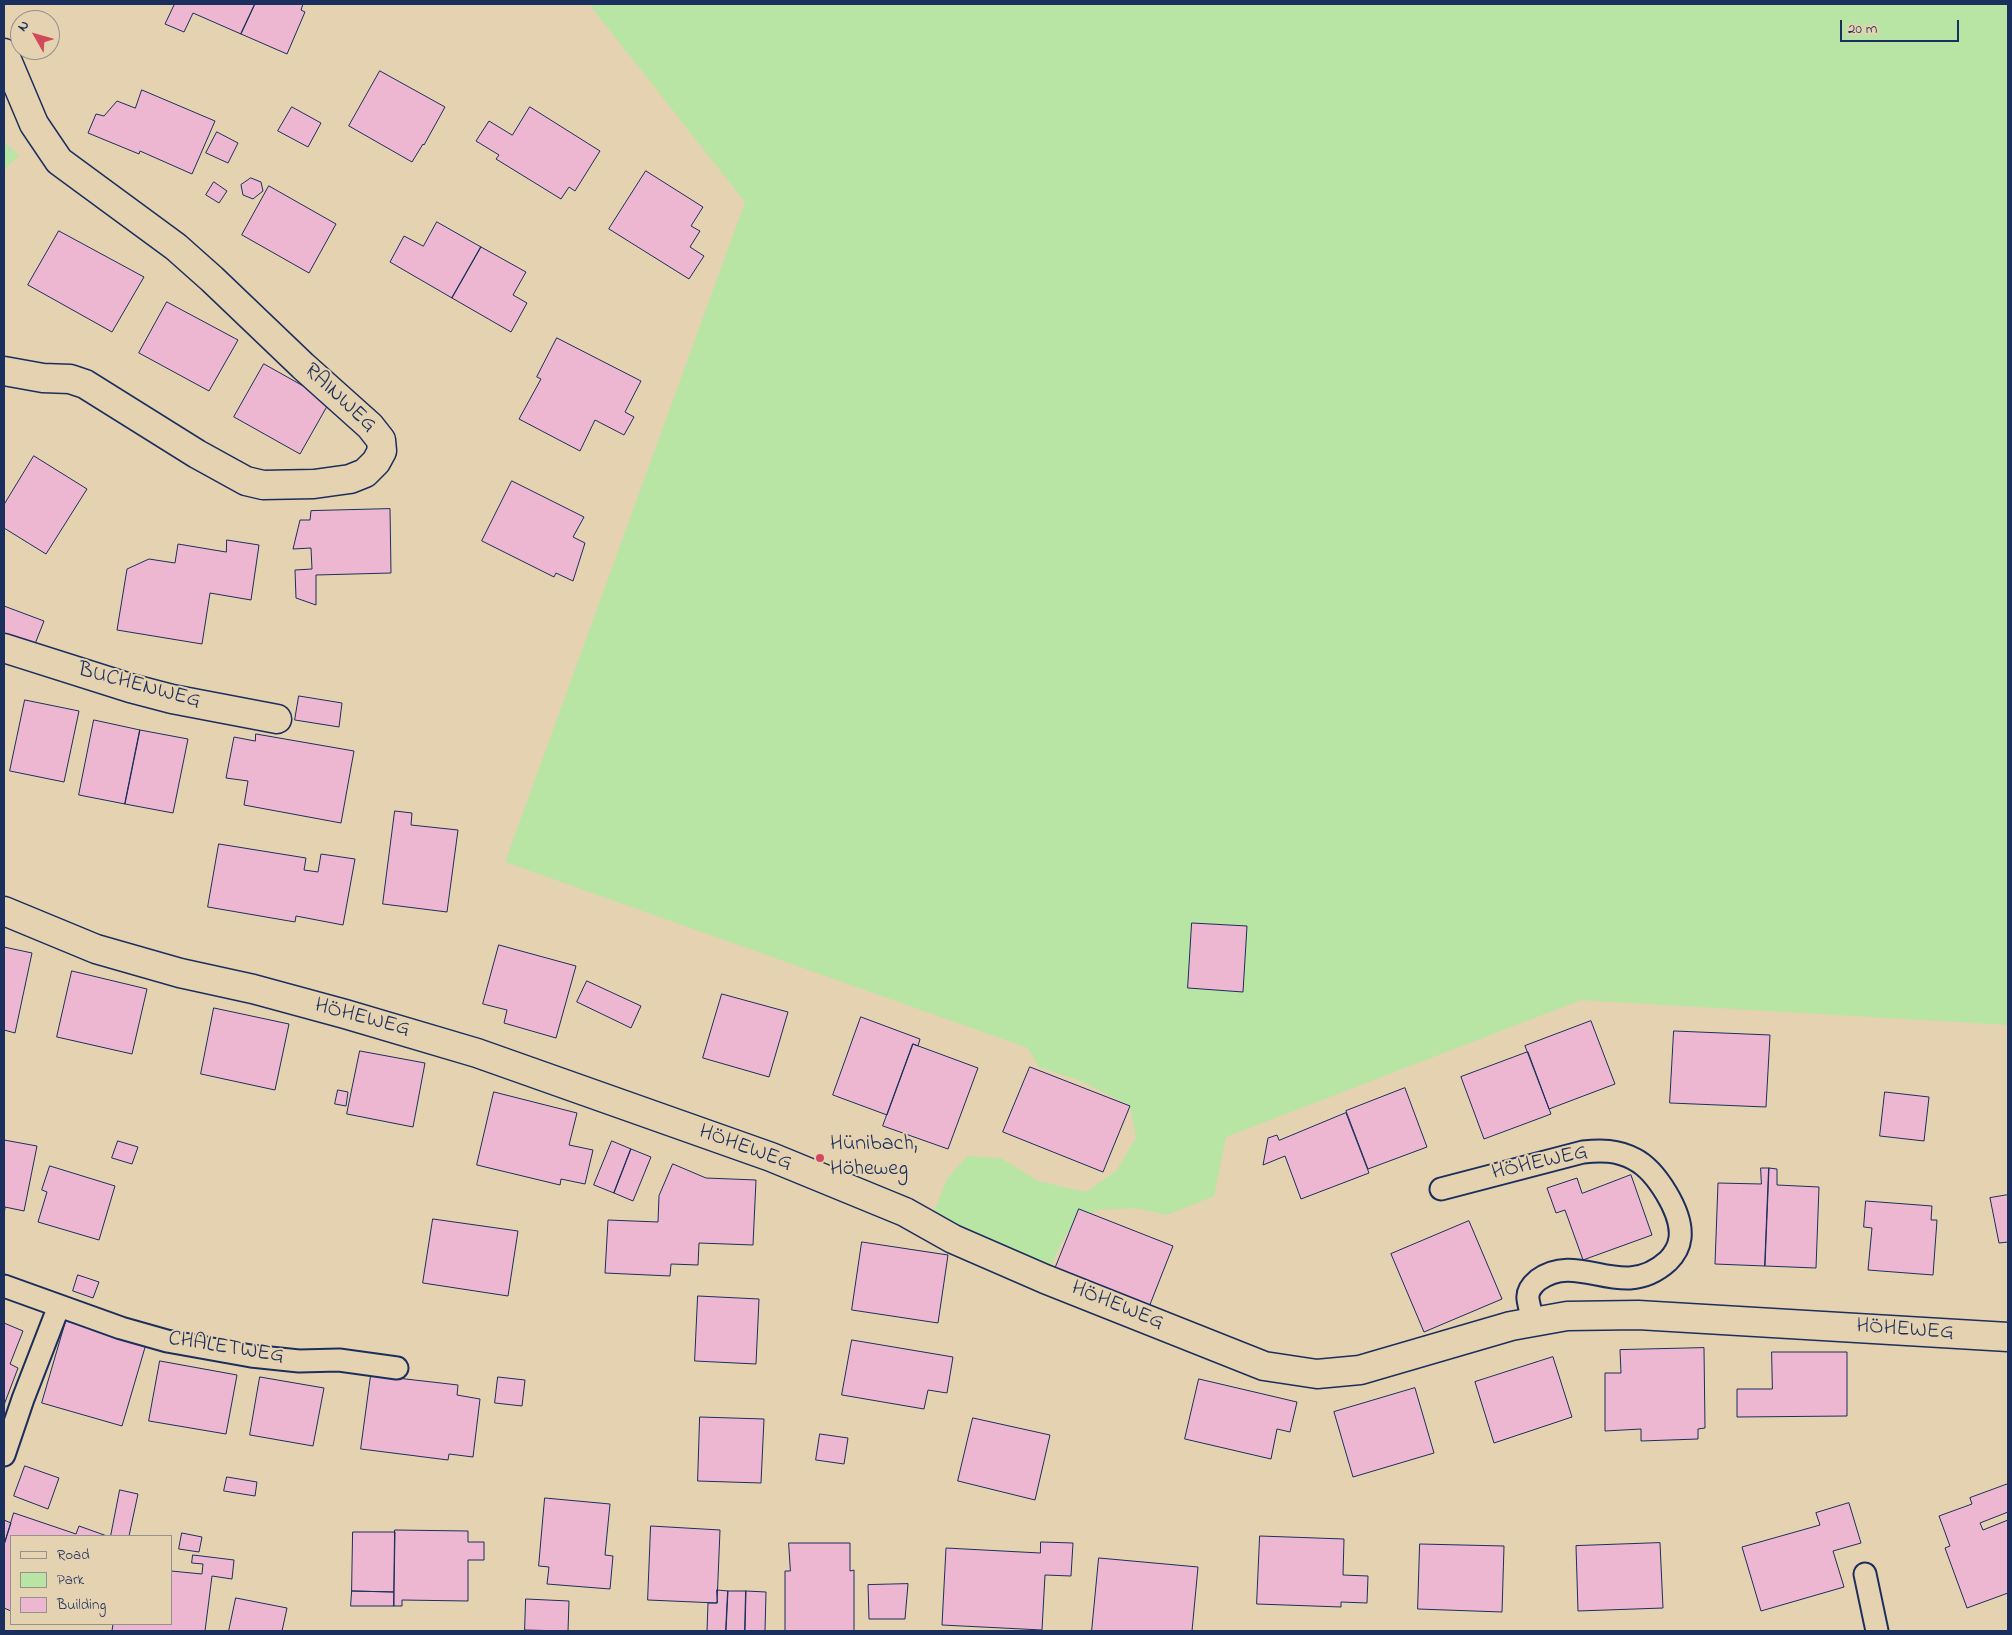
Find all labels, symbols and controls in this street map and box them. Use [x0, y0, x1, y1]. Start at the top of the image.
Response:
north arrow [10, 10, 60, 60]
scale bar [1842, 10, 1961, 42]
text: N [12, 16, 35, 36]
text: 20 m [1848, 18, 1877, 40]
street label: RAINWEG [297, 359, 381, 439]
street label: BUCHENWEG [75, 658, 203, 716]
street label: HÖHEWEG [311, 994, 413, 1044]
street label: HÖHEWEG [695, 1120, 795, 1178]
place label: Hünibach, Höheweg [830, 1132, 918, 1184]
street label: HÖHEWEG [1490, 1140, 1590, 1188]
marker: Hünibach, Höheweg [814, 1152, 826, 1164]
street label: HÖHEWEG [1067, 1276, 1167, 1338]
street label: HÖHEWEG [1855, 1314, 1955, 1348]
street label: CHALETWEG [166, 1327, 286, 1371]
legend [10, 1535, 172, 1625]
text: Road [57, 1544, 90, 1566]
text: Park [57, 1569, 84, 1591]
text: Building [57, 1594, 106, 1616]

